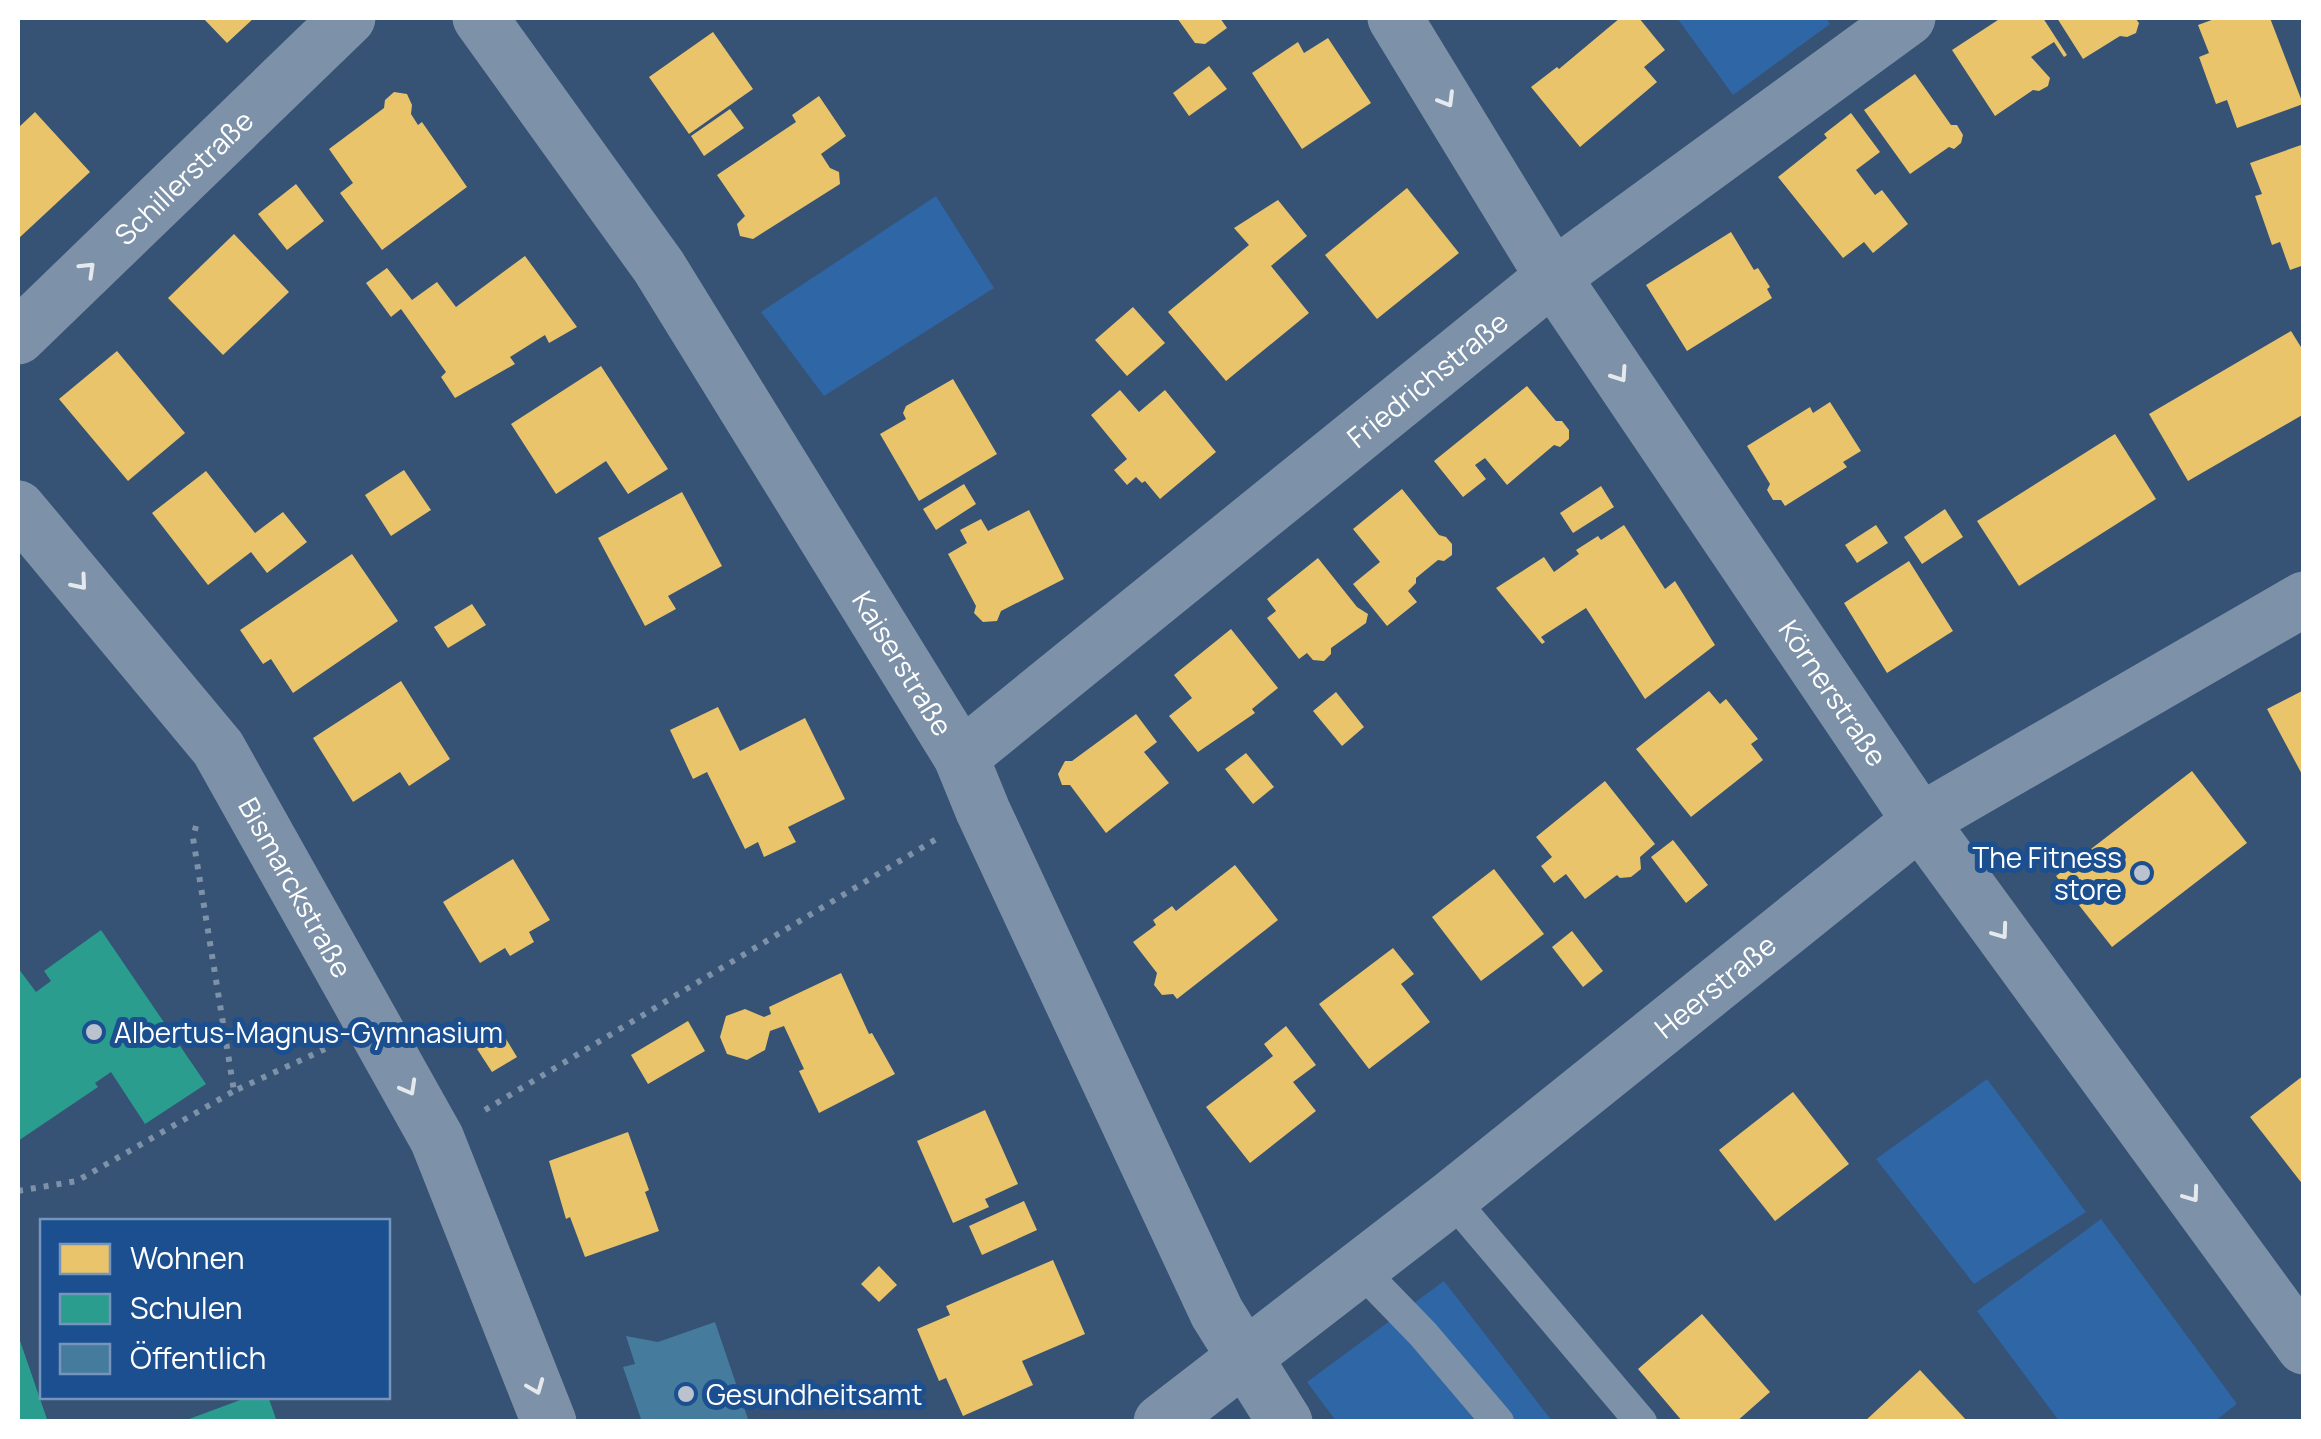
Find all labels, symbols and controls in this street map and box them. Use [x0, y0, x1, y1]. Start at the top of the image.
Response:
one-way arrow [1434, 89, 1453, 107]
street label: Schillerstraße [106, 101, 261, 253]
one-way arrow [76, 263, 94, 281]
street label: Friedrichstraße [1339, 302, 1515, 456]
one-way arrow [1607, 365, 1626, 383]
one-way arrow [68, 572, 86, 590]
street label: Kaiserstraße [844, 584, 962, 743]
street label: Körnerstraße [1771, 612, 1896, 773]
street label: Bismarckstraße [230, 790, 362, 984]
place label: The Fitness store [1973, 838, 2122, 908]
marker: The Fitness store [2131, 862, 2153, 884]
one-way arrow [1989, 921, 2007, 939]
street label: Heerstraße [1646, 925, 1784, 1046]
place label: Albertus-Magnus-Gymnasium [114, 1013, 503, 1051]
marker: Albertus-Magnus-Gymnasium [83, 1021, 105, 1043]
one-way arrow [397, 1077, 417, 1095]
one-way arrow [2181, 1184, 2198, 1202]
legend [40, 1219, 390, 1399]
text: Wohnen [130, 1237, 244, 1278]
text: Schulen [130, 1287, 243, 1328]
text: Öffentlich [130, 1337, 266, 1378]
place label: Gesundheitsamt [706, 1375, 923, 1413]
one-way arrow [524, 1377, 544, 1395]
marker: Gesundheitsamt [675, 1383, 697, 1405]

